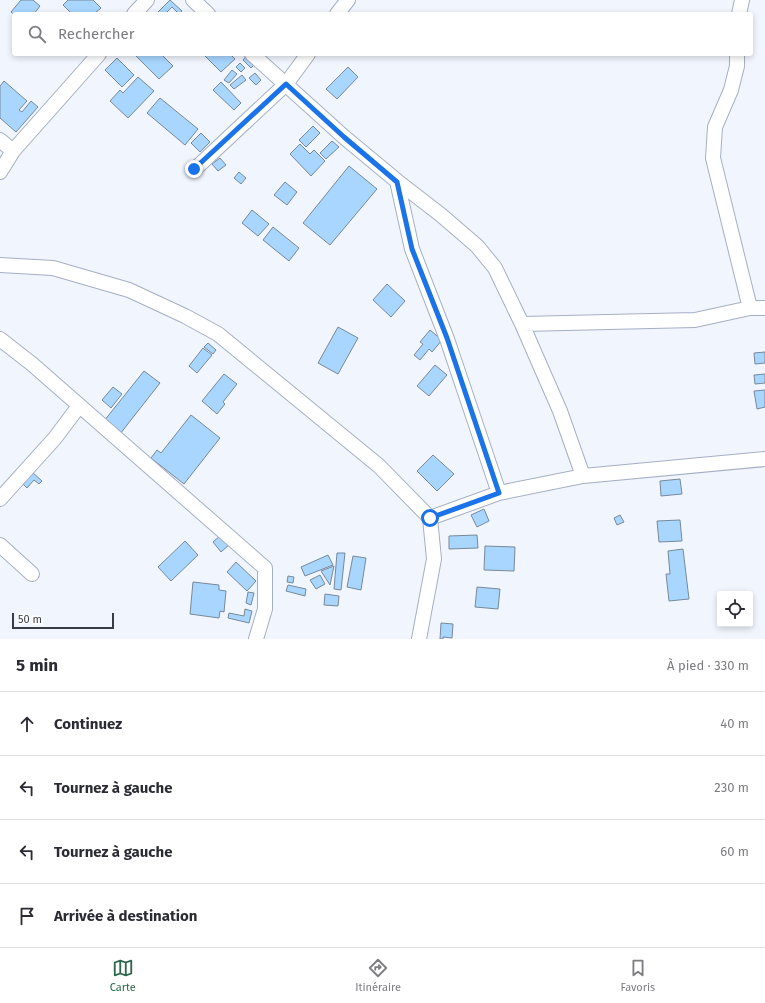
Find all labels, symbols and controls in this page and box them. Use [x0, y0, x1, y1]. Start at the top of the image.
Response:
search box [12, 12, 753, 56]
icon: search [26, 23, 48, 45]
text: Rechercher [58, 25, 134, 43]
route end [185, 160, 203, 178]
route start [421, 509, 439, 527]
map controls [717, 591, 753, 627]
button: locate [717, 591, 753, 627]
scale bar [12, 611, 114, 630]
text: 50 m [18, 613, 42, 626]
text: 5 min [16, 655, 58, 676]
text: À pied · 330 m [667, 658, 749, 673]
icon: ahead [16, 713, 38, 735]
text: Continuez [54, 715, 122, 733]
text: 40 m [720, 716, 749, 731]
icon: left [16, 777, 38, 799]
text: Tournez à gauche [54, 779, 173, 797]
text: 230 m [714, 780, 749, 795]
icon: left [16, 841, 38, 863]
text: Tournez à gauche [54, 843, 173, 861]
text: 60 m [720, 844, 749, 859]
icon: arrive [16, 905, 38, 927]
text: Arrivée à destination [54, 907, 197, 925]
tab: Carte [110, 957, 136, 994]
tab: Itinéraire [355, 957, 401, 994]
tab: Favoris [620, 957, 655, 994]

